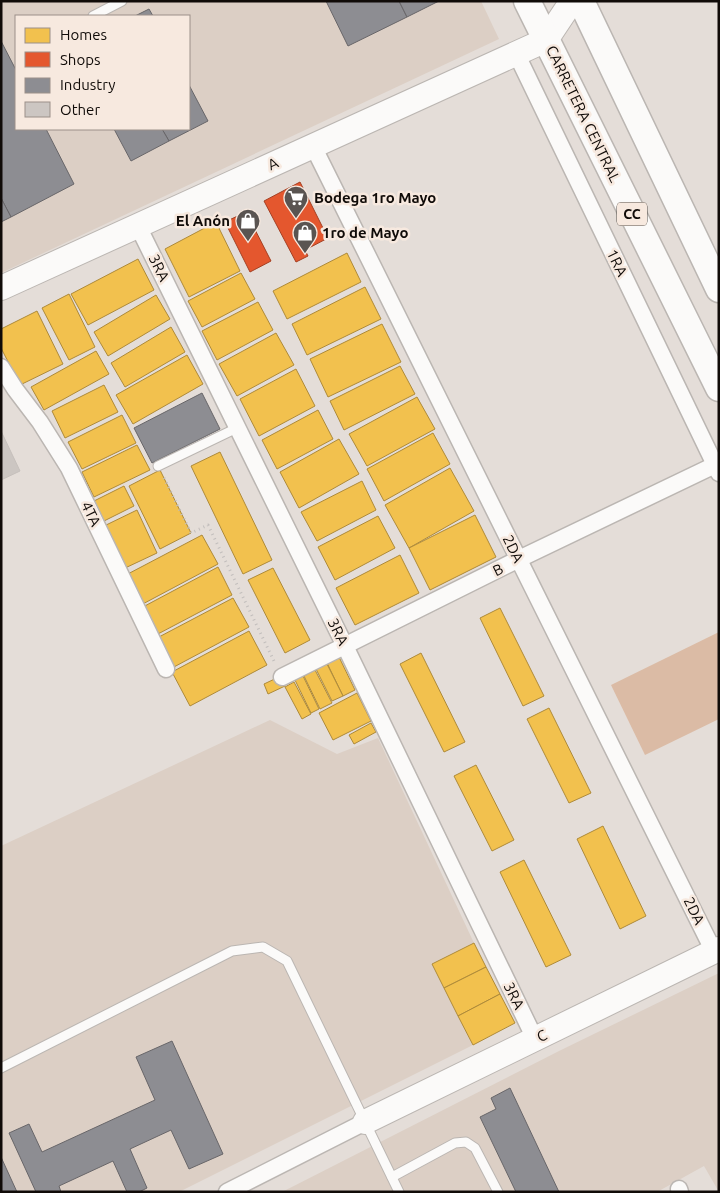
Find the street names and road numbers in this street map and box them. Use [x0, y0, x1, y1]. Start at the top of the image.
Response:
street label: CARRETERA CENTRAL [543, 43, 624, 185]
street label: A [265, 154, 281, 173]
road number: CC [617, 202, 647, 225]
street label: 1RA [604, 246, 631, 279]
street label: 3RA [146, 251, 173, 284]
street label: 4TA [78, 498, 105, 529]
street label: 2DA [500, 532, 527, 566]
street label: B [490, 560, 506, 579]
street label: 3RA [325, 615, 352, 648]
street label: 2DA [681, 894, 708, 928]
street label: 3RA [501, 979, 528, 1012]
street label: C [534, 1026, 550, 1045]

